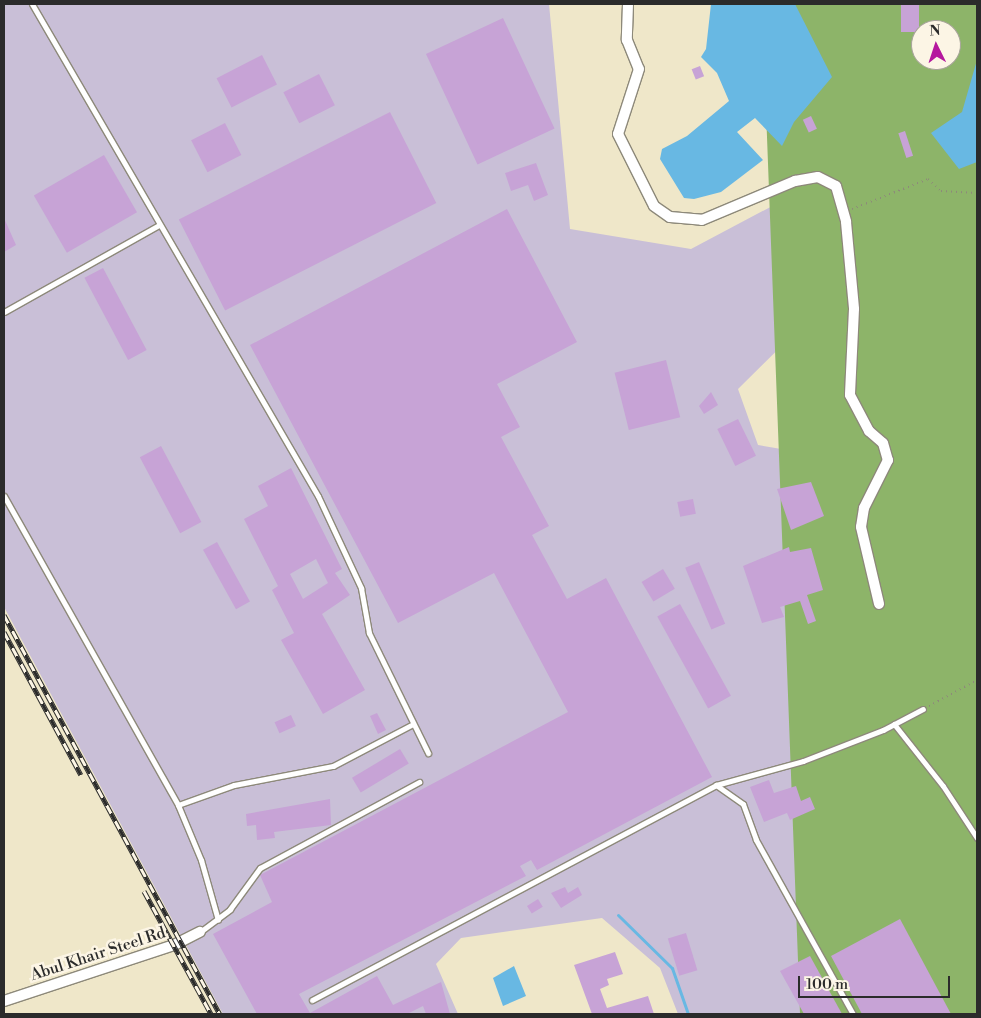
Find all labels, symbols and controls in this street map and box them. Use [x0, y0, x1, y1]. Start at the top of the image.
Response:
north arrow [911, 20, 961, 70]
text: N [929, 22, 941, 40]
street label: Abul Khair Steel Rd [28, 923, 168, 985]
scale bar [801, 966, 954, 998]
text: 100 m [806, 975, 848, 994]

